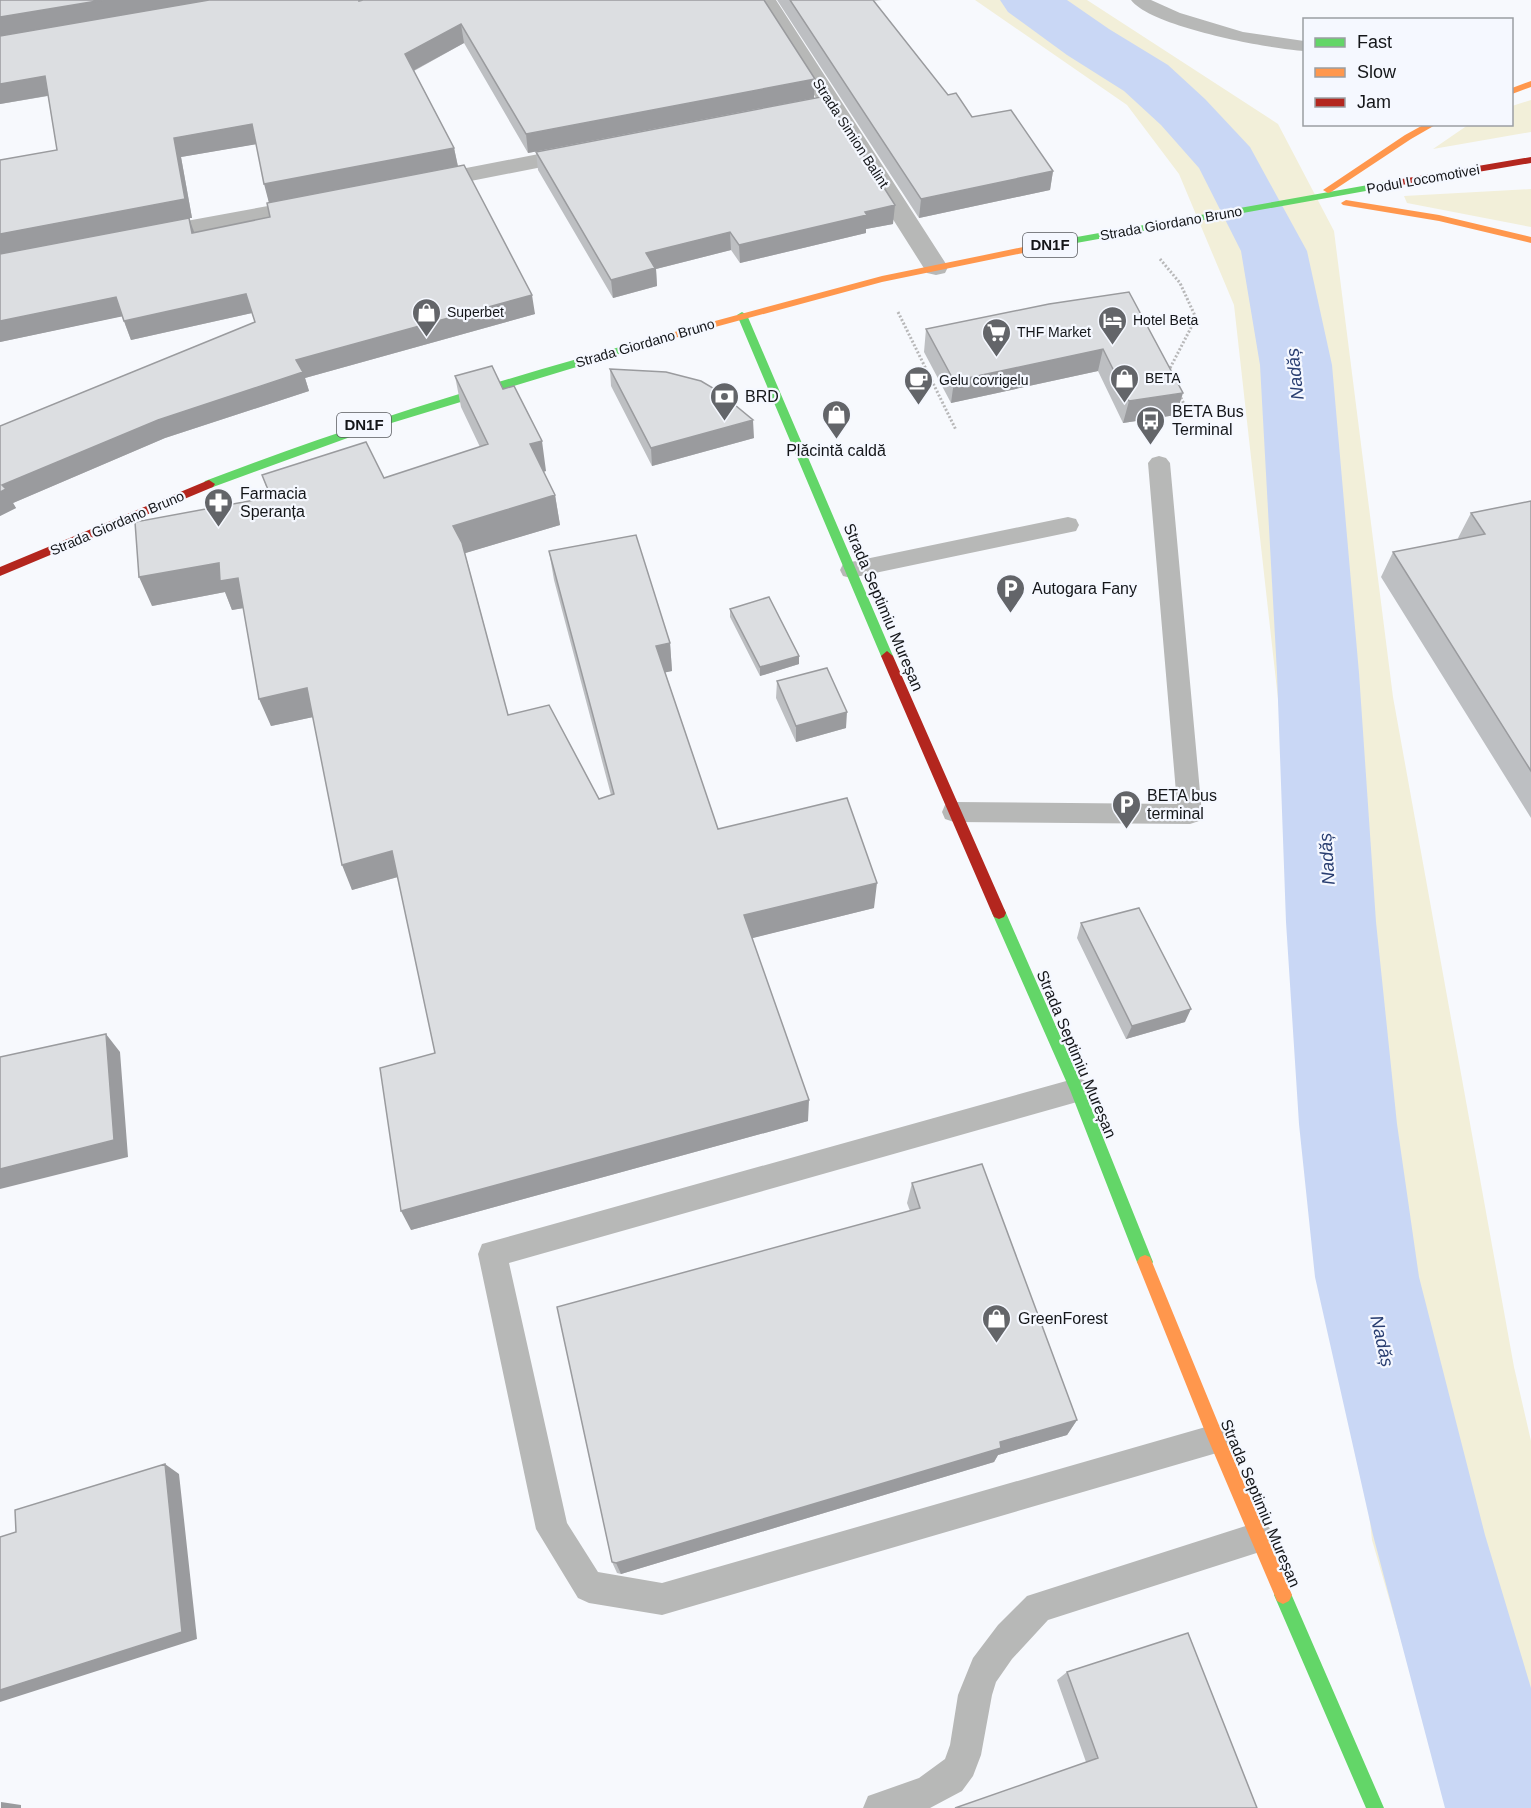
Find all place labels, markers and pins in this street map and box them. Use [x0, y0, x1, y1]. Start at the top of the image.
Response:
shop icon: Superbet [410, 296, 442, 338]
place label: Superbet [447, 304, 504, 320]
hotel icon: Hotel Beta [1096, 304, 1128, 346]
place label: Hotel Beta [1133, 312, 1199, 328]
supermarket icon: THF Market [980, 316, 1012, 358]
place label: THF Market [1017, 324, 1091, 340]
shop icon: BETA [1108, 362, 1140, 404]
cafe icon: Gelu covrigelu [902, 364, 934, 406]
place label: BETA [1145, 370, 1181, 386]
place label: Gelu covrigelu [939, 372, 1029, 388]
bank icon: BRD [708, 380, 740, 422]
place label: BRD [745, 388, 779, 405]
shop icon: Plăcintă caldă [820, 398, 852, 440]
place label: BETA Bus Terminal [1172, 403, 1244, 438]
bus stop icon: BETA Bus Terminal [1135, 404, 1167, 446]
place label: Plăcintă caldă [786, 442, 886, 459]
place label: Farmacia Speranța [240, 485, 307, 520]
pharmacy icon: Farmacia Speranța [203, 486, 235, 528]
parking icon: Autogara Fany [995, 572, 1027, 614]
place label: Autogara Fany [1032, 580, 1137, 597]
place label: BETA bus terminal [1147, 787, 1217, 822]
parking icon: BETA bus terminal [1110, 788, 1142, 830]
shop icon: GreenForest [981, 1302, 1013, 1344]
place label: GreenForest [1018, 1310, 1108, 1327]

